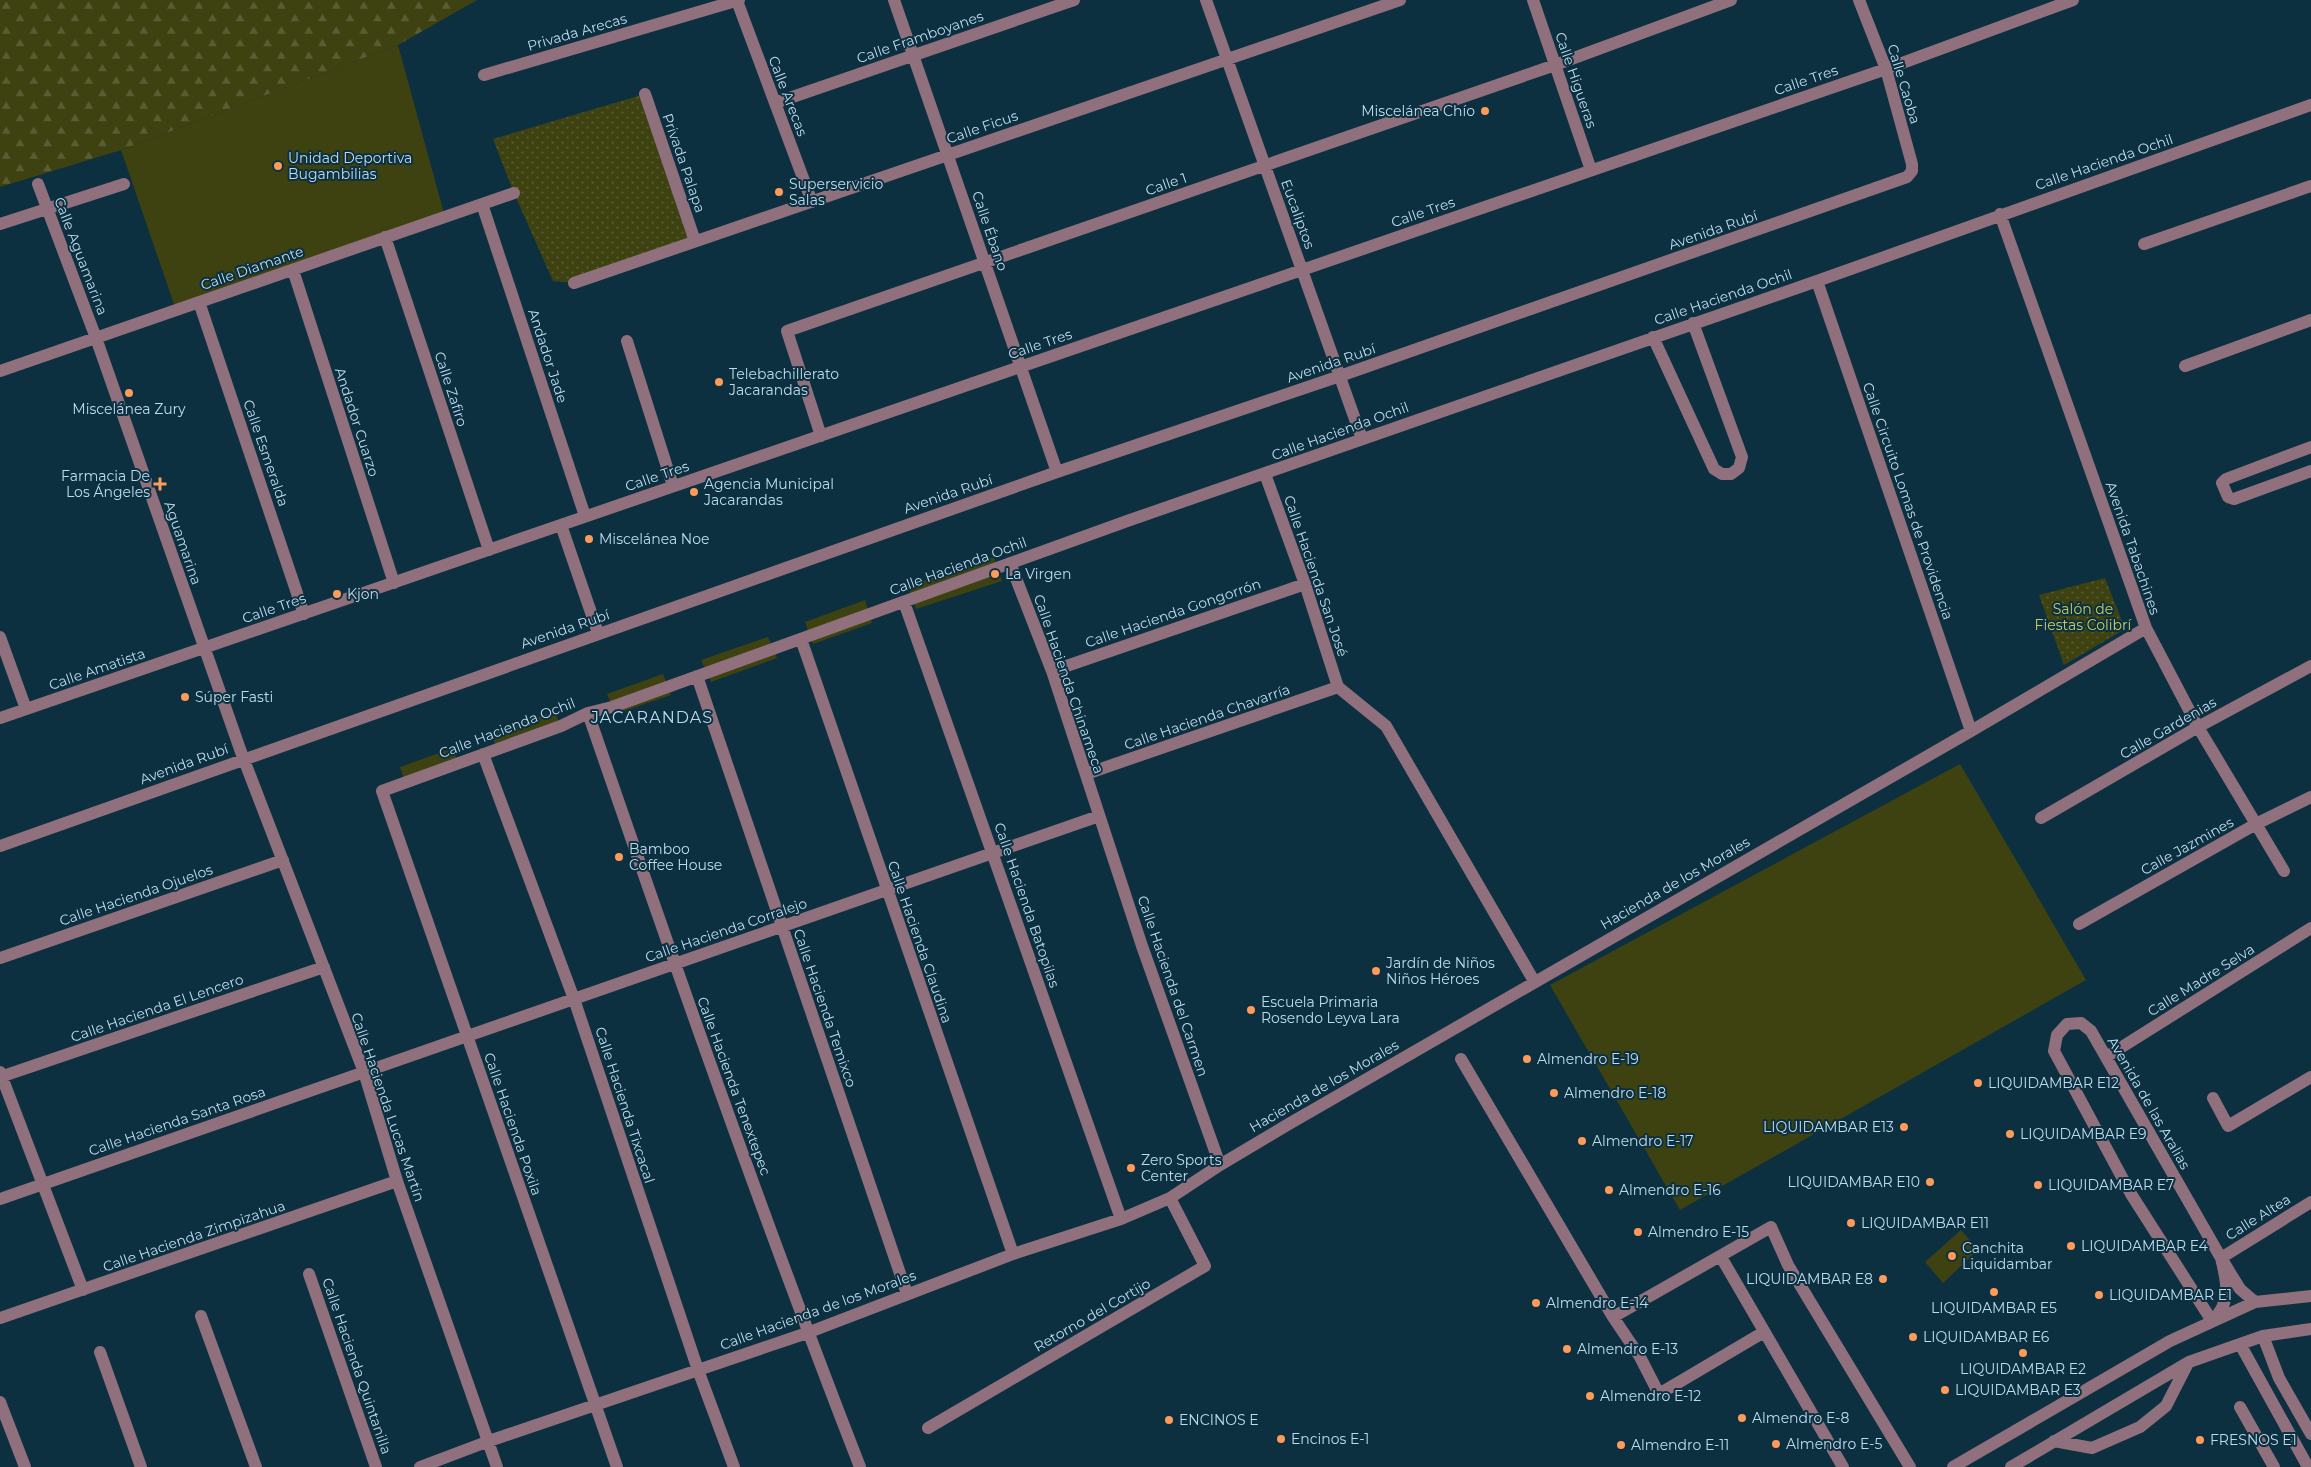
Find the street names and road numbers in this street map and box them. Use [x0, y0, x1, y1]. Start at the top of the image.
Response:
street label: Calle Framboyanes [854, 7, 986, 67]
street label: Privada Arecas [525, 9, 629, 55]
street label: Calle Higueras [1551, 30, 1601, 131]
street label: Calle Caoba [1883, 42, 1925, 126]
street label: Calle Arecas [764, 53, 812, 139]
street label: Calle Tres [1772, 61, 1840, 99]
street label: Calle Ficus [944, 106, 1020, 148]
street label: Privada Palapa [659, 111, 709, 215]
street label: Calle Hacienda Ochil [2033, 130, 2175, 194]
street label: Calle 1 [1143, 169, 1189, 199]
street label: Eucaliptos [1277, 177, 1319, 251]
street label: Calle Ébano [968, 189, 1012, 273]
street label: Calle Tres [1389, 193, 1457, 231]
street label: Calle Aguamarina [50, 194, 112, 318]
street label: Avenida Rubí [1666, 206, 1761, 254]
street label: Calle Diamante [198, 242, 306, 294]
street label: Calle Hacienda Ochil [1652, 265, 1794, 329]
street label: Andador Jade [524, 307, 572, 405]
street label: Calle Tres [1006, 325, 1074, 363]
street label: Avenida Rubí [1284, 339, 1379, 387]
street label: Calle Zafiro [430, 349, 472, 429]
street label: Andador Cuarzo [331, 365, 383, 479]
street label: Calle Circuito Lomas de Providencia [1859, 380, 1957, 622]
street label: Calle Esmeralda [239, 397, 293, 509]
street label: Calle Hacienda Ochil [1269, 398, 1411, 464]
street label: Calle Tres [623, 457, 691, 495]
street label: Avenida Rubí [901, 470, 996, 518]
street label: Avenida Tabachines [2102, 479, 2164, 617]
street label: Calle Hacienda San José [1280, 493, 1352, 659]
street label: Aguamarina [160, 499, 206, 587]
street label: Calle Hacienda Ochil [887, 533, 1029, 599]
street label: Calle Hacienda Gongorrón [1083, 574, 1263, 652]
street label: Calle Tres [240, 589, 308, 627]
street label: Calle Hacienda Chinameca [1030, 592, 1108, 776]
street label: Avenida Rubí [518, 605, 613, 653]
street label: Calle Amatista [46, 644, 148, 694]
street label: Calle Hacienda Chavarría [1122, 680, 1292, 754]
street label: Calle Gardenias [2117, 693, 2220, 763]
street label: Calle Hacienda Ochil [436, 694, 578, 762]
street label: Avenida Rubí [137, 739, 232, 788]
street label: Calle Jazmines [2137, 813, 2237, 879]
street label: Calle Hacienda Batopilas [990, 820, 1064, 990]
street label: Hacienda de los Morales [1597, 833, 1753, 933]
street label: Calle Hacienda Claudina [884, 858, 956, 1026]
street label: Calle Hacienda Ojuelos [57, 860, 215, 930]
street label: Calle Hacienda del Carmen [1134, 893, 1212, 1079]
street label: Calle Hacienda Corralejo [643, 894, 810, 966]
street label: Calle Hacienda Temixco [789, 926, 861, 1090]
street label: Calle Madre Selva [2144, 940, 2258, 1020]
street label: Calle Hacienda El Lencero [68, 970, 246, 1046]
street label: Calle Hacienda Tenextepec [693, 994, 775, 1178]
street label: Calle Hacienda Lucas Martín [347, 1010, 429, 1204]
street label: Calle Hacienda Tixcacal [591, 1025, 659, 1185]
street label: Avenida de las Aralias [2104, 1033, 2194, 1173]
street label: Hacienda de los Morales [1246, 1036, 1402, 1136]
street label: Calle Hacienda Poxila [480, 1050, 546, 1198]
street label: Calle Hacienda Santa Rosa [86, 1082, 268, 1160]
street label: Calle Altea [2222, 1190, 2294, 1244]
street label: Calle Hacienda Zimpizahua [100, 1196, 288, 1276]
street label: Calle Hacienda de los Morales [717, 1266, 919, 1354]
street label: Retorno del Cortijo [1030, 1274, 1154, 1356]
street label: Calle Hacienda Quintanilla [318, 1275, 396, 1457]

